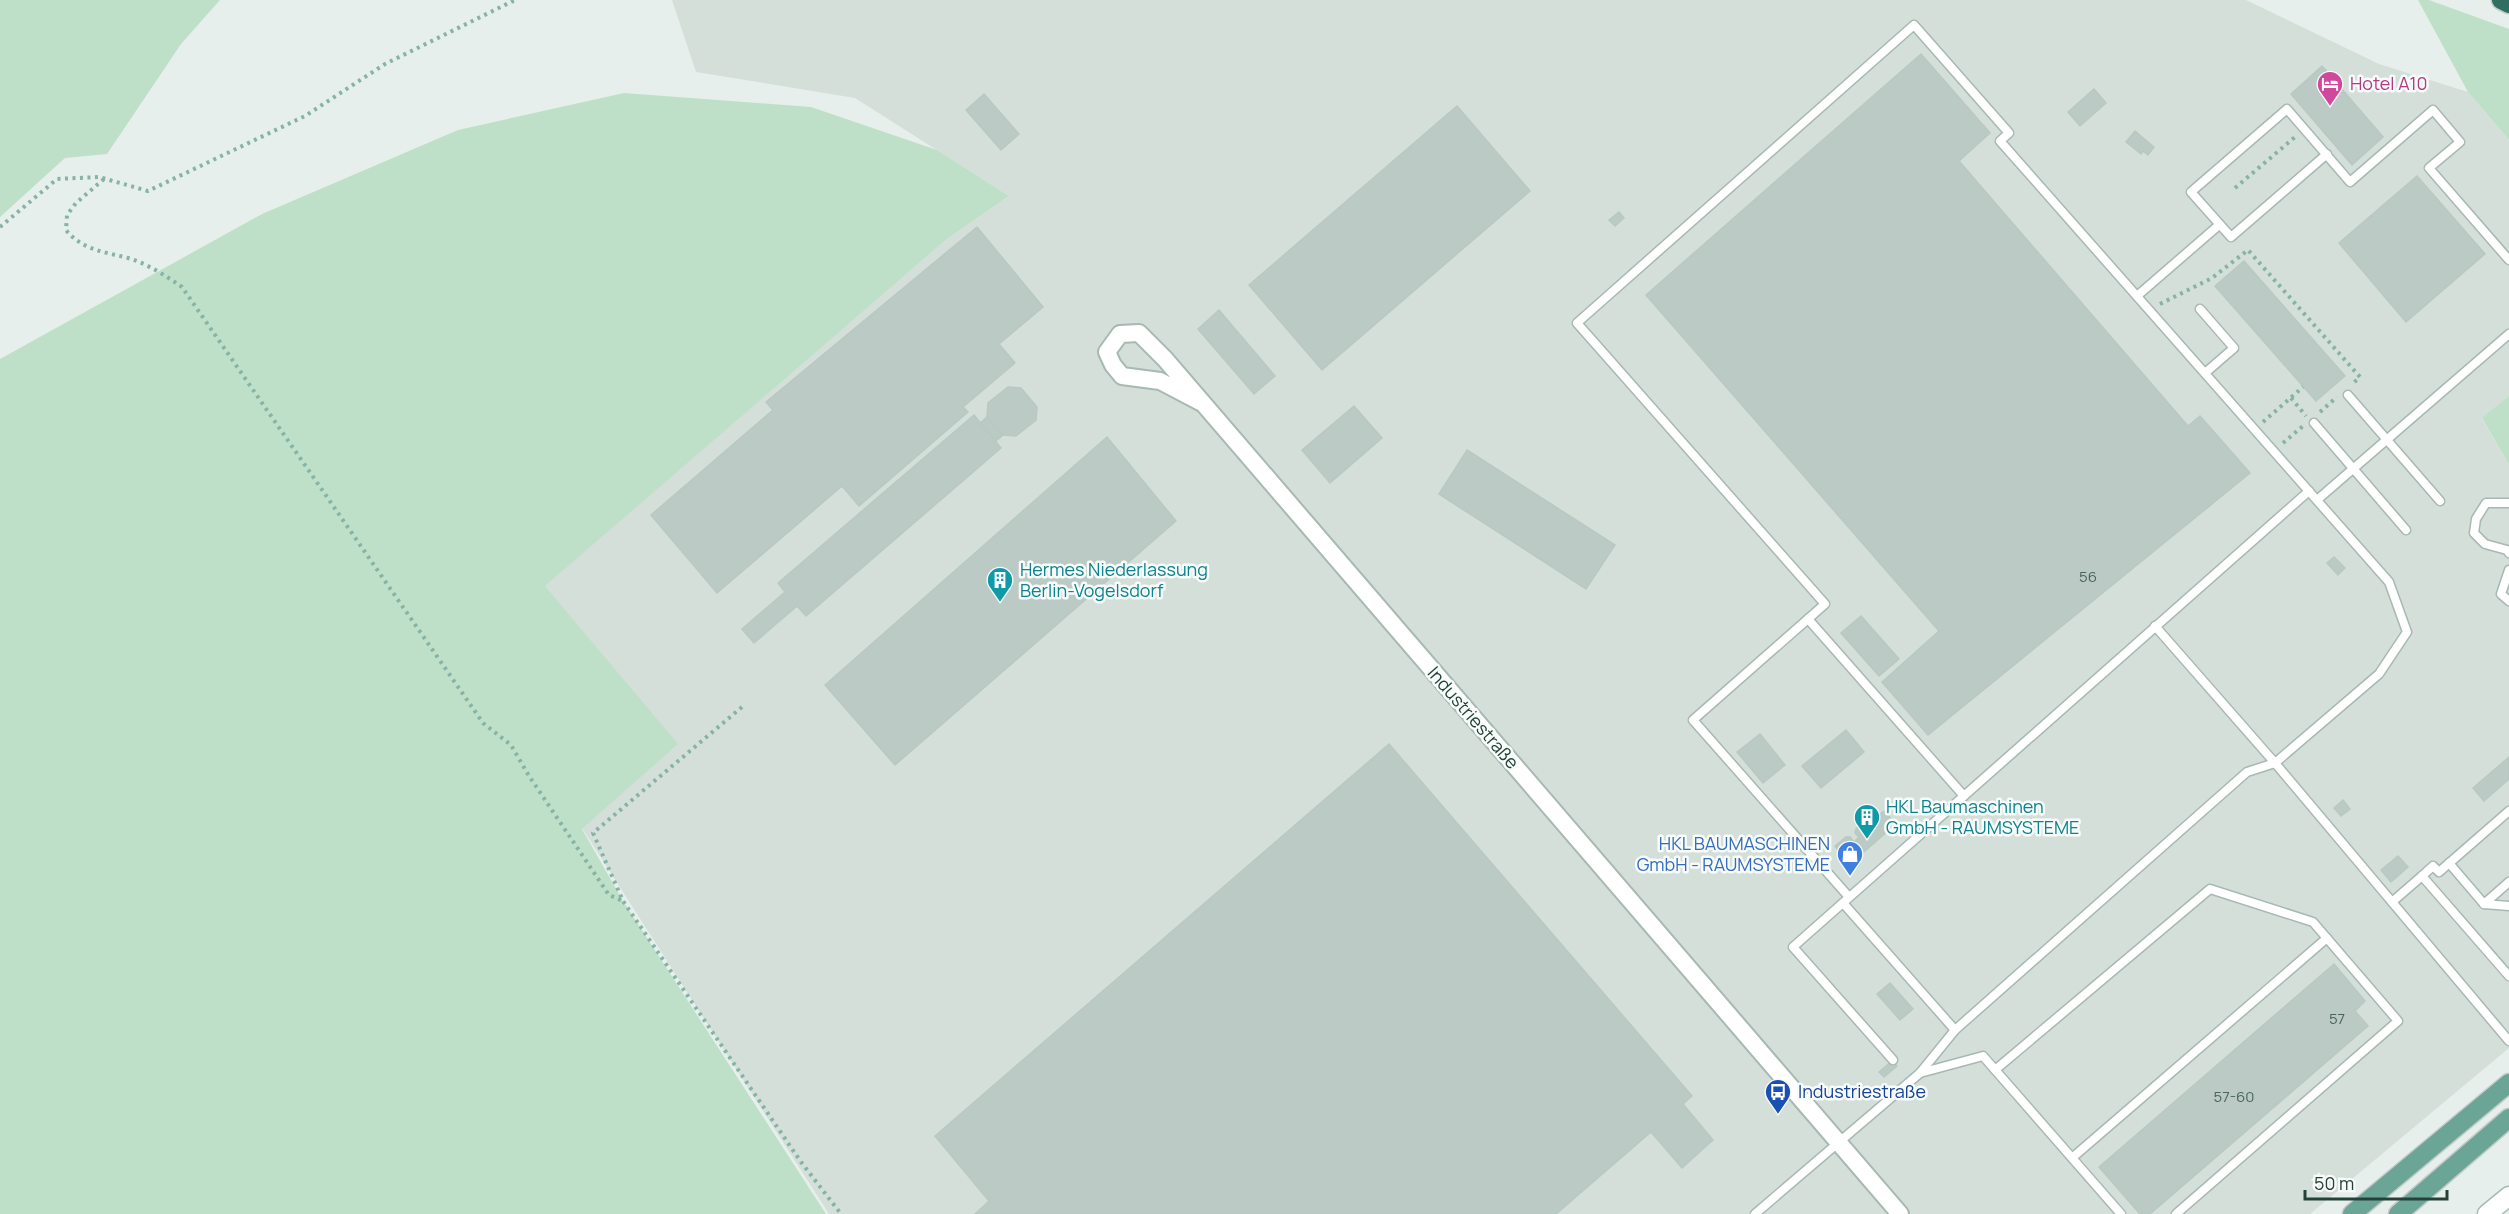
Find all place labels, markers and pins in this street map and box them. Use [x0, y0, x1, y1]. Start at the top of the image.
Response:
hotel icon: Hotel A10 [2315, 69, 2345, 107]
place label: Hotel A10 [2350, 71, 2428, 95]
place label: Hermes Niederlassung Berlin-Vogelsdorf [1020, 557, 1208, 602]
building icon: Hermes Niederlassung Berlin-Vogelsdorf [985, 565, 1015, 603]
place label: HKL Baumaschinen GmbH - RAUMSYSTEME [1886, 794, 2079, 839]
building icon: HKL Baumaschinen GmbH - RAUMSYSTEME [1852, 802, 1882, 840]
place label: HKL BAUMASCHINEN GmbH - RAUMSYSTEME [1637, 831, 1830, 876]
shop icon: HKL BAUMASCHINEN GmbH - RAUMSYSTEME [1835, 839, 1865, 877]
bus stop icon: Industriestraße [1763, 1077, 1793, 1115]
place label: Industriestraße [1798, 1079, 1926, 1103]

